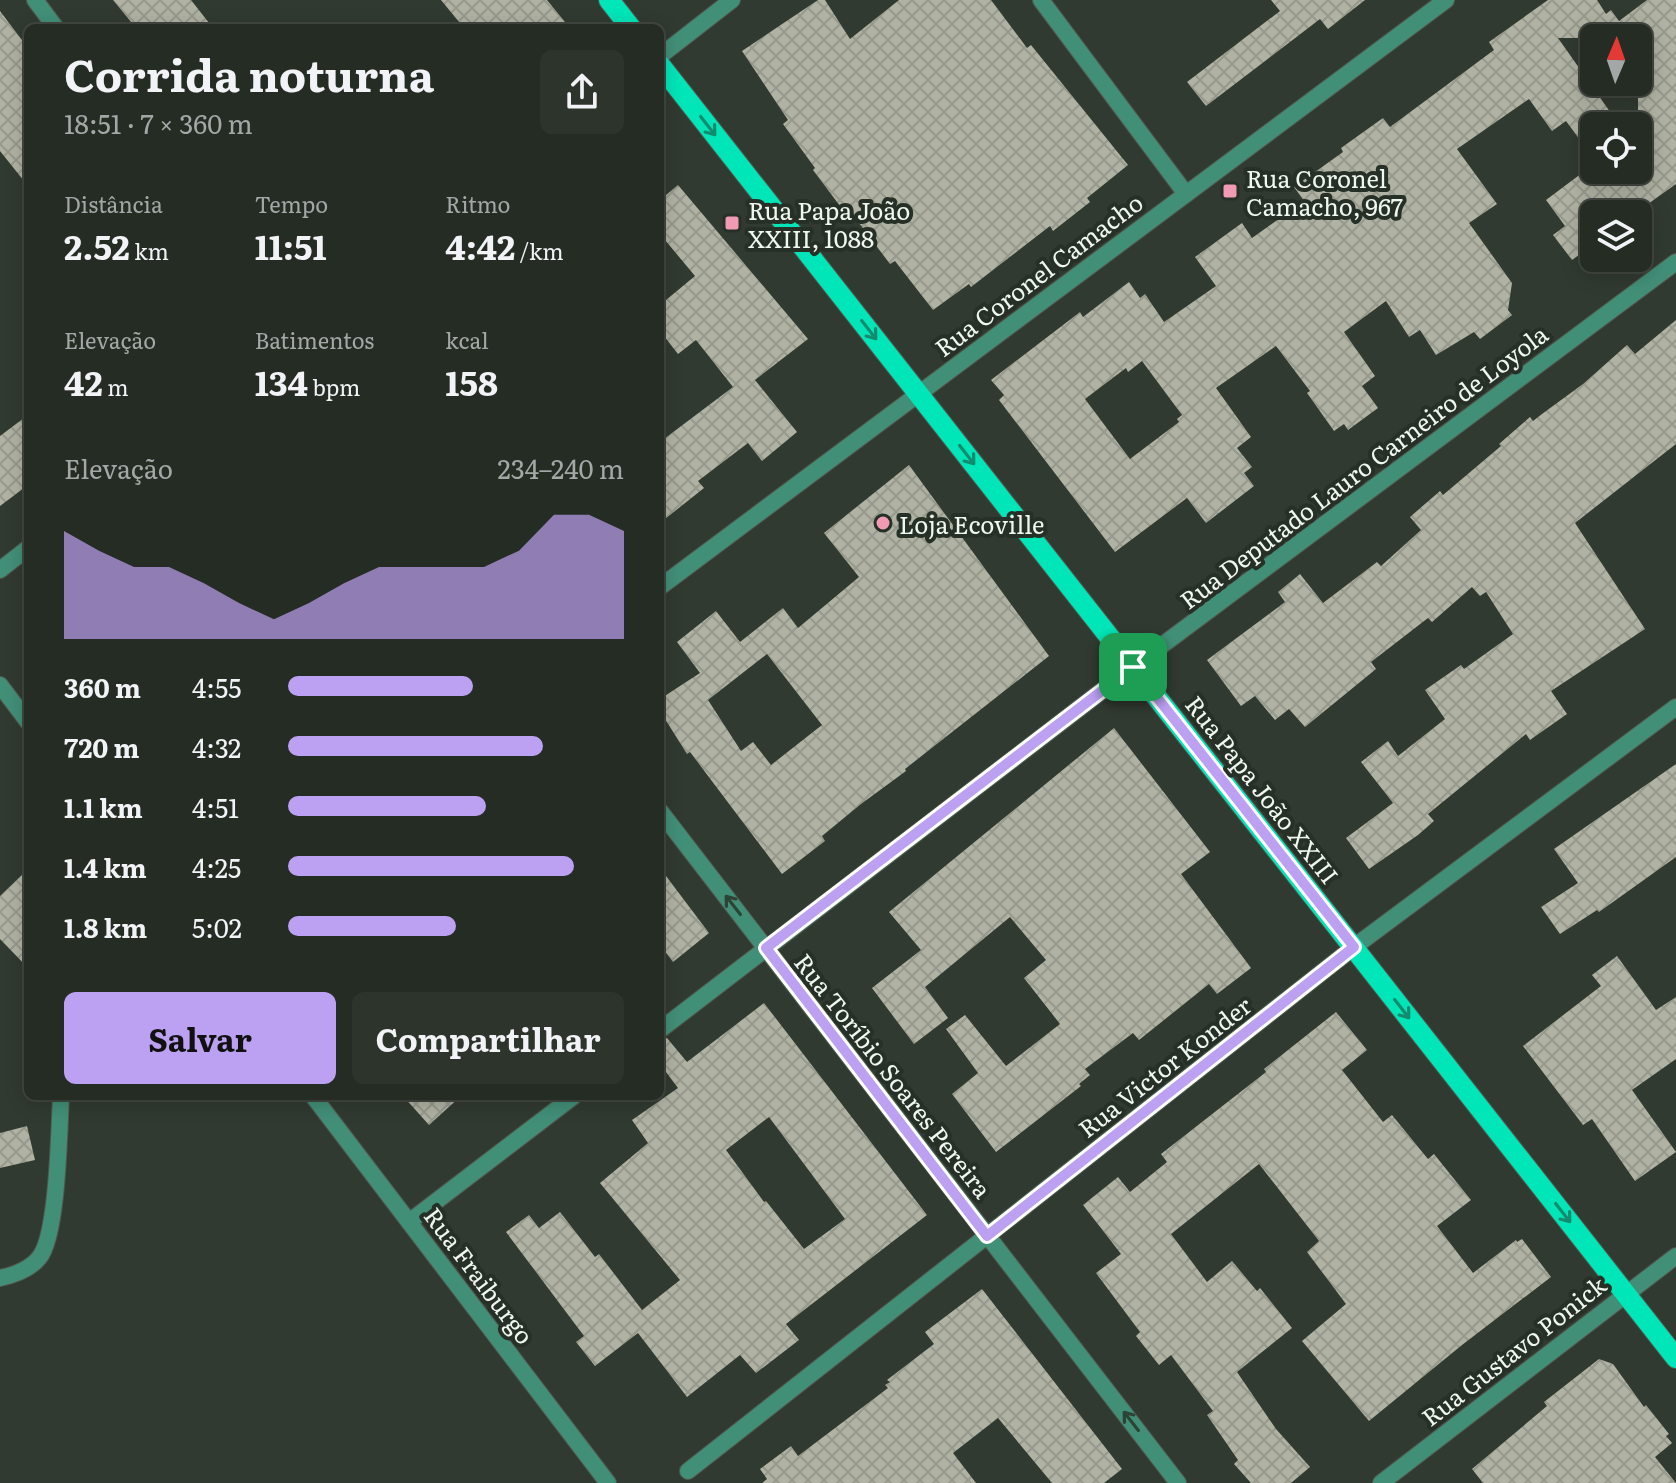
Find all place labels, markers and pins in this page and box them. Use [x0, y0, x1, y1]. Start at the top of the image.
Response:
place label: Rua Coronel Camacho, 967 [1246, 160, 1403, 223]
marker: Rua Coronel Camacho, 967 [1221, 182, 1239, 200]
place label: Rua Papa João XXIII, 1088 [748, 192, 910, 255]
marker: Rua Papa João XXIII, 1088 [723, 214, 741, 232]
place label: Loja Ecoville [899, 506, 1045, 541]
marker: Loja Ecoville [874, 514, 892, 532]
pin [1099, 633, 1167, 701]

